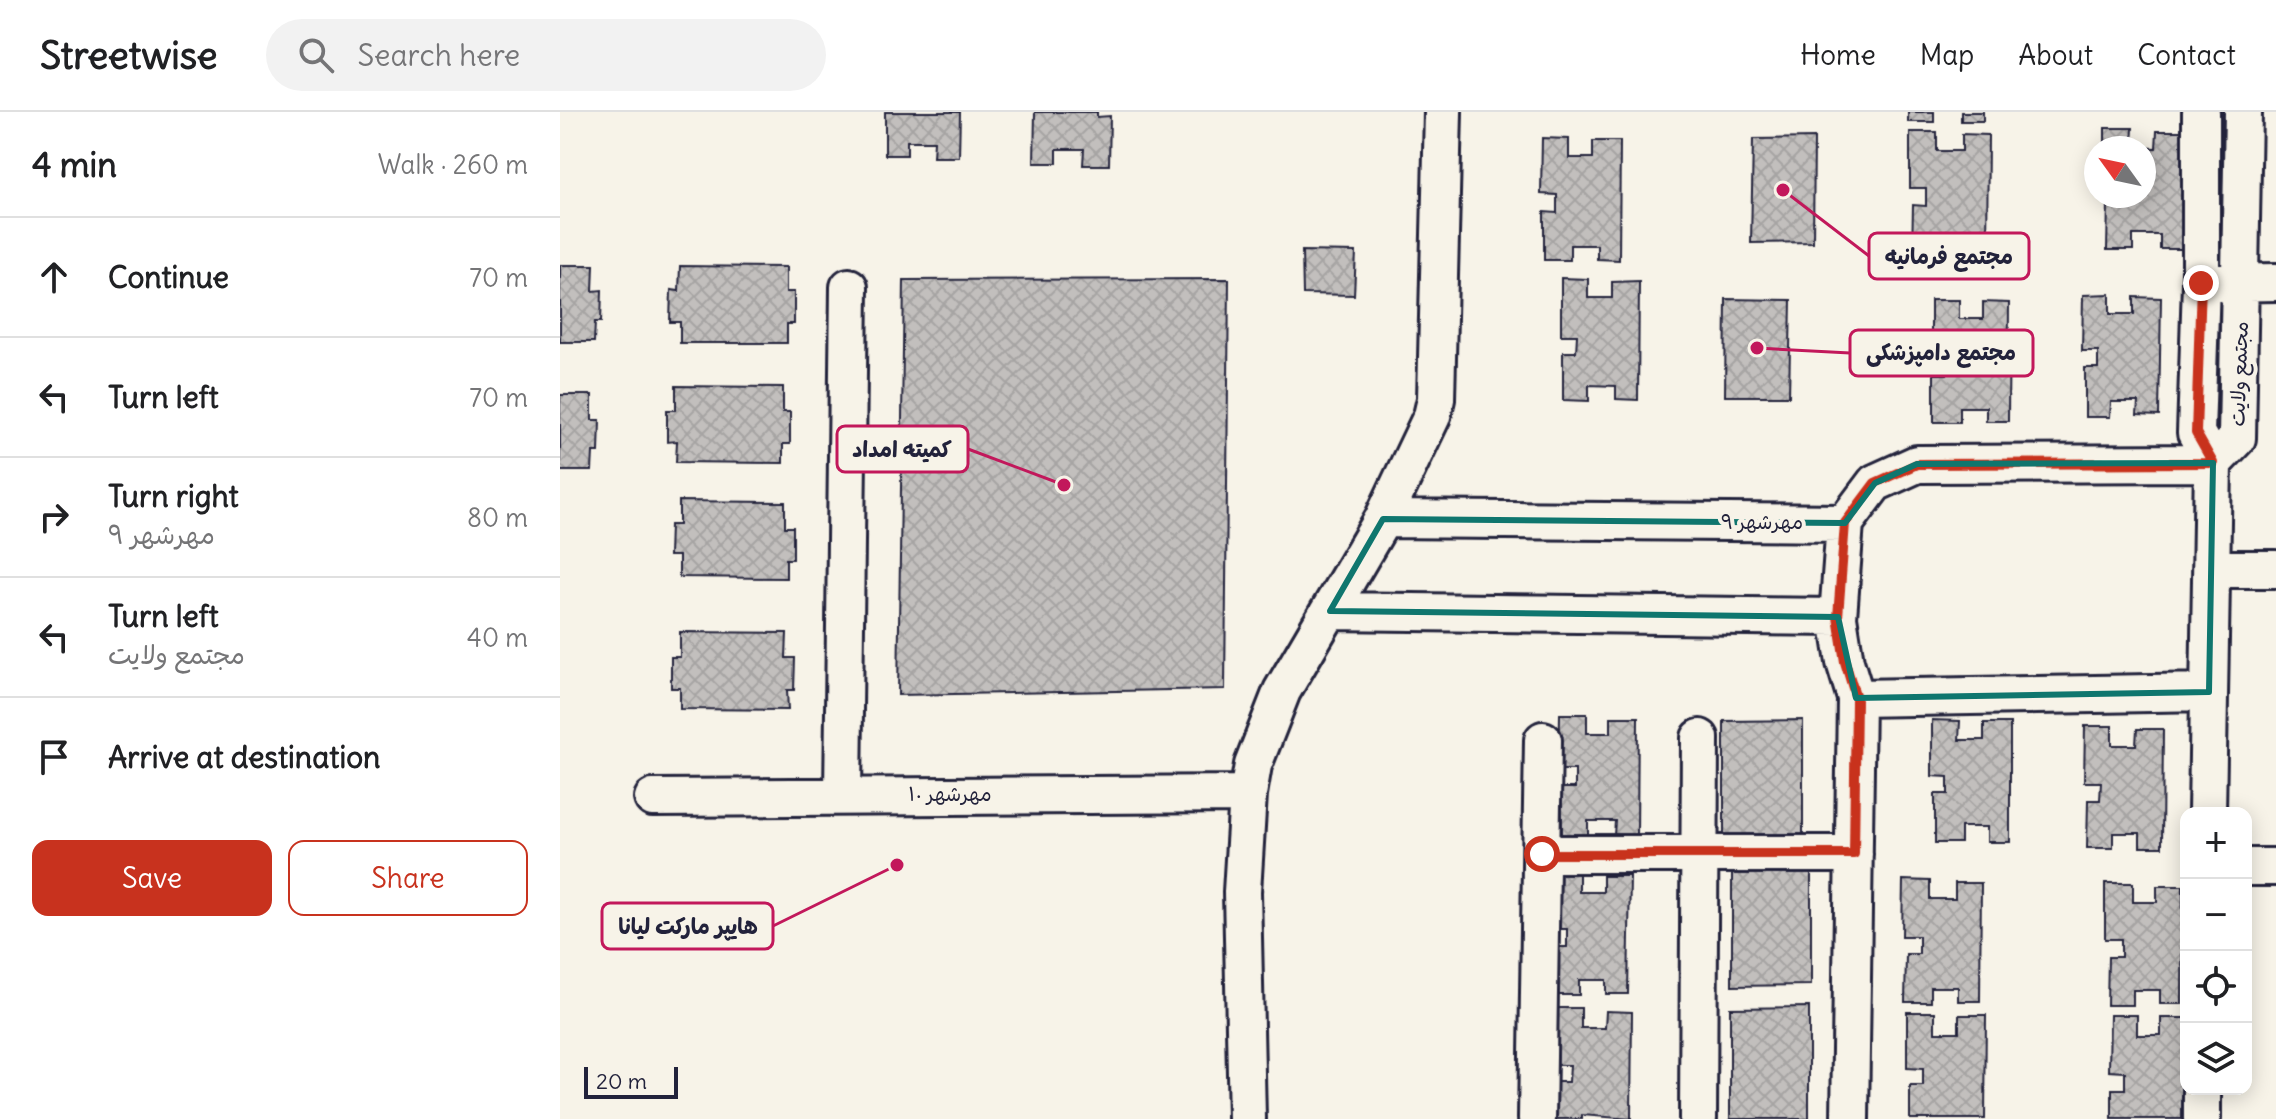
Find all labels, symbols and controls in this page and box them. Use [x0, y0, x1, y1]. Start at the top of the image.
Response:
search box [266, 19, 826, 91]
text: Streetwise [40, 32, 218, 79]
icon: search [294, 33, 338, 77]
text: Search here [358, 36, 520, 74]
text: Home [1800, 37, 1876, 73]
text: Map [1920, 37, 1974, 73]
text: About [2018, 37, 2093, 73]
text: Contact [2137, 37, 2236, 73]
north arrow [2084, 136, 2156, 208]
text: 4 min [32, 143, 117, 186]
text: Walk · 260 m [378, 148, 528, 181]
callout: مجتمع فرمانیه [1869, 233, 2029, 279]
text: مجتمع فرمانیه [1885, 242, 2013, 272]
icon: ahead [32, 255, 76, 299]
text: Continue [108, 258, 229, 296]
text: 70 m [469, 261, 528, 294]
route end [2183, 265, 2219, 301]
street label: مجتمع ولایت [2224, 321, 2256, 427]
callout: مجتمع دامپزشکی [1850, 330, 2033, 376]
text: مجتمع دامپزشکی [1866, 338, 2016, 368]
icon: left [32, 375, 76, 419]
text: Turn left [108, 378, 219, 416]
text: 70 m [469, 381, 528, 414]
callout: کمیته امداد [837, 426, 968, 472]
text: کمیته امداد [852, 435, 952, 463]
text: Turn right [108, 477, 239, 515]
icon: right [32, 495, 76, 539]
text: 80 m [467, 501, 528, 534]
street label: مهرشهر ۹ [1721, 509, 1803, 534]
text: مهرشهر ۹ [108, 518, 215, 551]
text: Turn left [108, 597, 219, 635]
icon: left [32, 615, 76, 659]
text: 40 m [467, 621, 528, 654]
text: مجتمع ولایت [108, 638, 245, 671]
icon: arrive [32, 735, 76, 779]
text: Arrive at destination [108, 738, 380, 776]
street label: مهرشهر ۱۰ [908, 781, 992, 806]
map controls [2180, 807, 2252, 1095]
button: + [2180, 807, 2252, 879]
route start [1524, 836, 1560, 872]
button: Save [32, 840, 272, 916]
button: Share [288, 840, 528, 916]
button: − [2180, 879, 2252, 951]
callout: هایپر مارکت لیانا [602, 903, 773, 949]
text: هایپر مارکت لیانا [618, 912, 758, 941]
button: locate [2180, 951, 2252, 1023]
button: layers [2180, 1023, 2252, 1095]
scale bar [584, 1063, 678, 1099]
text: 20 m [596, 1067, 647, 1095]

